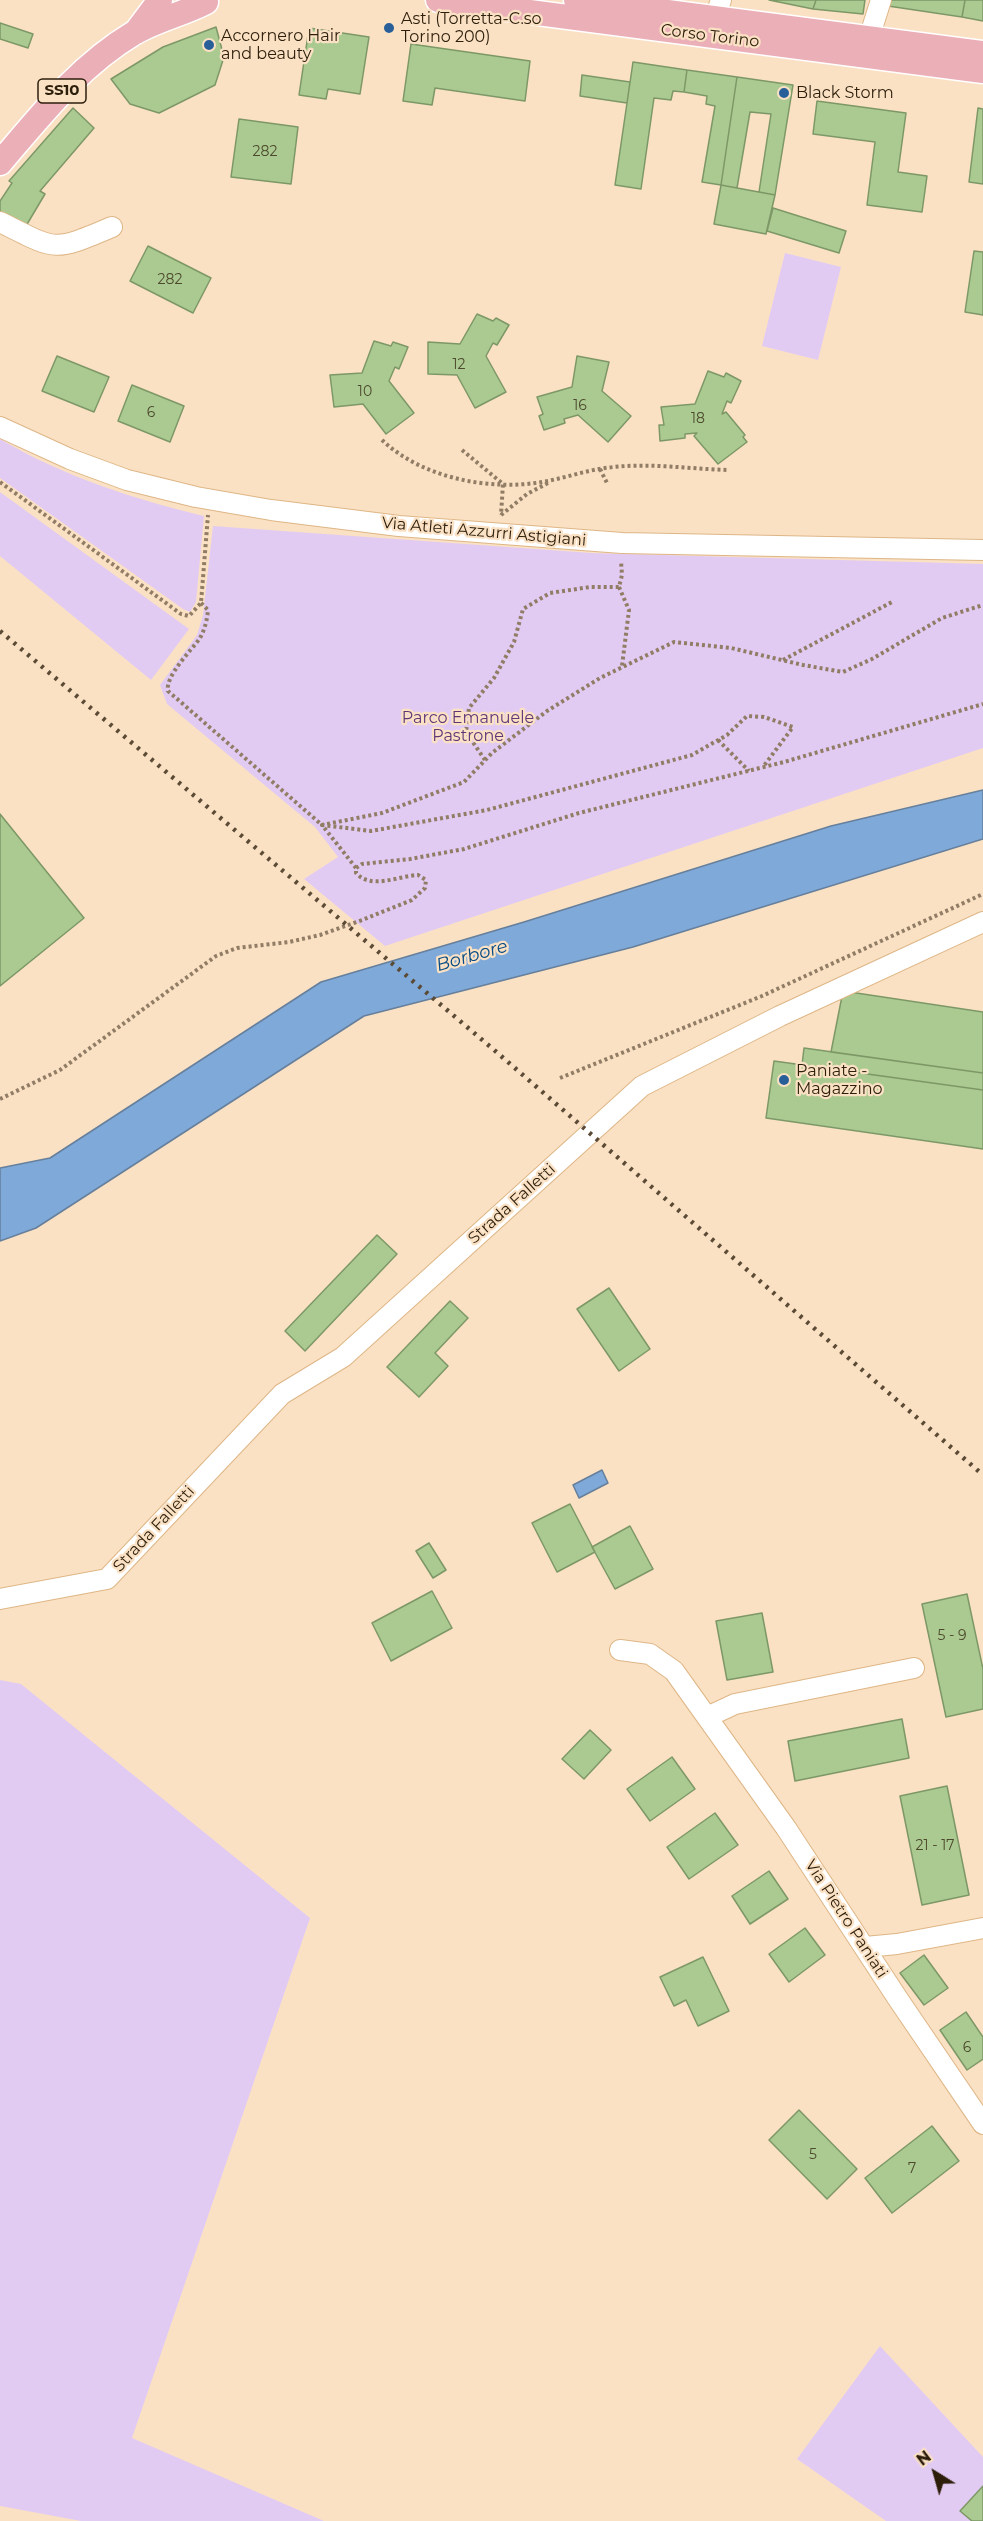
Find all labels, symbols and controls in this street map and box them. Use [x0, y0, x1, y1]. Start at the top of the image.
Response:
place label: Asti (Torretta-C.so Torino 200) [401, 9, 542, 47]
street label: Corso Torino [660, 20, 760, 52]
marker: Asti (Torretta-C.so Torino 200) [382, 21, 396, 35]
place label: Accornero Hair and beauty [221, 26, 341, 64]
marker: Accornero Hair and beauty [202, 38, 216, 52]
road number: SS10 [38, 79, 86, 103]
place label: Black Storm [796, 83, 894, 103]
marker: Black Storm [777, 86, 791, 100]
house number: 282 [253, 144, 277, 160]
house number: 282 [158, 272, 182, 288]
house number: 12 [452, 357, 466, 373]
house number: 10 [358, 384, 372, 400]
house number: 16 [573, 398, 587, 414]
house number: 6 [147, 405, 155, 421]
house number: 18 [691, 411, 705, 427]
street label: Via Atleti Azzurri Astigiani [381, 513, 587, 551]
park label: Parco Emanuele Pastrone [402, 708, 534, 746]
water label: Borbore [434, 936, 510, 976]
place label: Paniate - Magazzino [796, 1061, 883, 1099]
marker: Paniate - Magazzino [777, 1073, 791, 1087]
street label: Strada Falletti [464, 1160, 560, 1248]
street label: Strada Falletti [109, 1482, 199, 1576]
house number: 5 - 9 [937, 1628, 967, 1644]
house number: 21 - 17 [916, 1838, 954, 1854]
street label: Via Pietro Paniati [801, 1856, 891, 1982]
house number: 6 [963, 2040, 971, 2056]
house number: 5 [809, 2147, 817, 2163]
house number: 7 [908, 2161, 916, 2177]
north arrow [905, 2443, 965, 2503]
text: N [913, 2447, 935, 2470]

